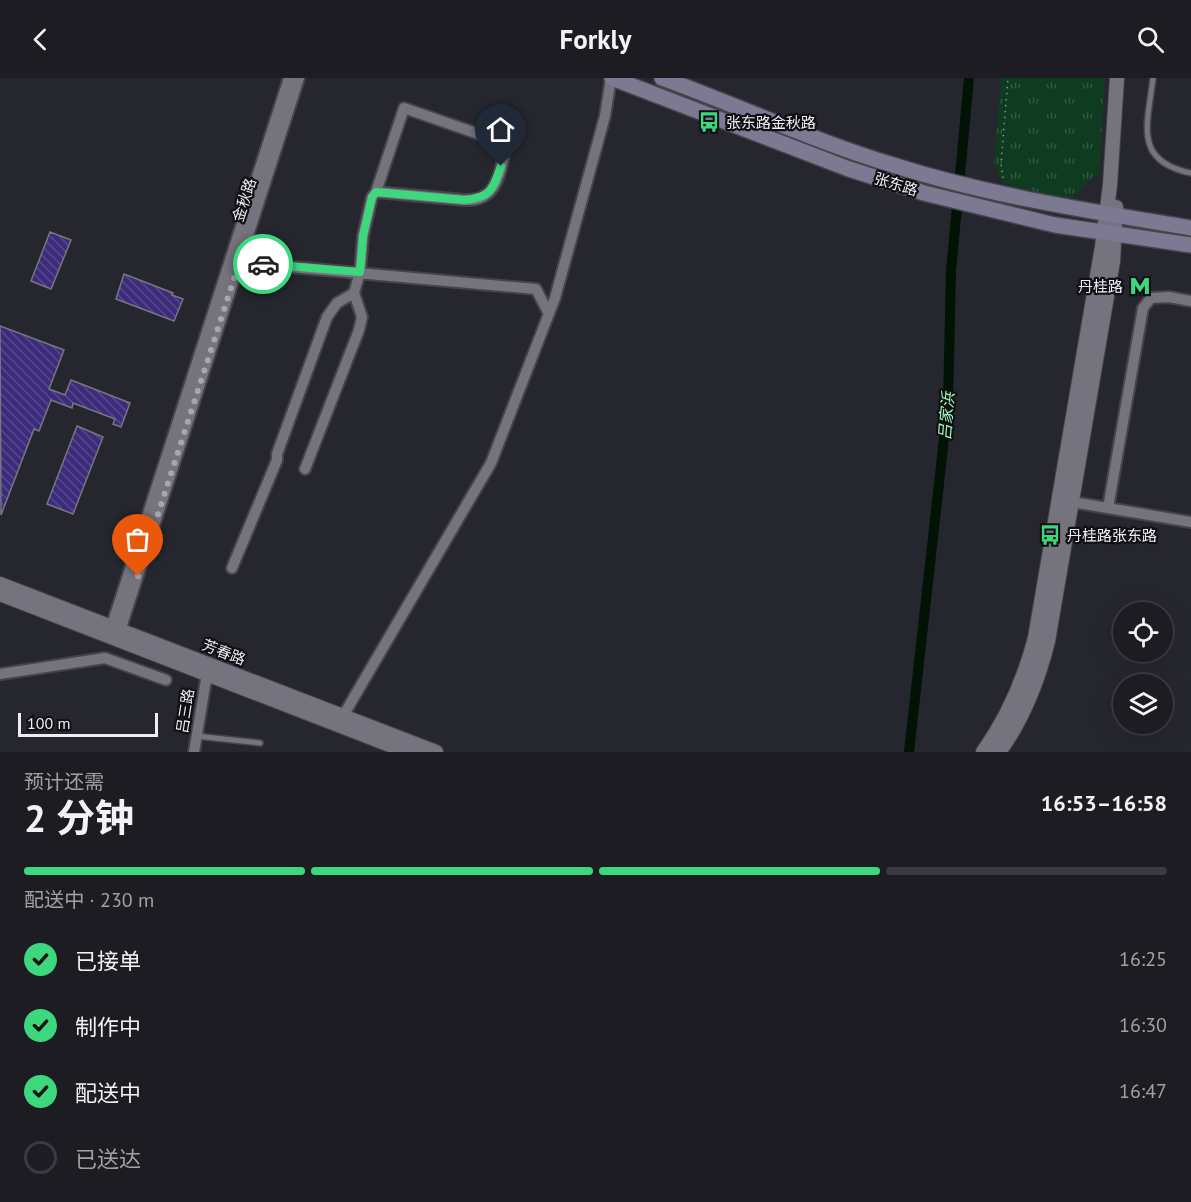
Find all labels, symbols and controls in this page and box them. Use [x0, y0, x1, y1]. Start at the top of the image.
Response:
text: Forkly [560, 22, 631, 56]
icon: back [24, 23, 57, 56]
icon: search [1134, 23, 1167, 56]
pin [475, 104, 526, 166]
bus stop icon: 张东路金秋路 [697, 110, 721, 134]
icon: home [484, 113, 517, 146]
place label: 张东路金秋路 [726, 113, 816, 132]
street label: 张东路 [872, 168, 920, 200]
street label: 金秋路 [228, 176, 260, 224]
courier [233, 234, 293, 294]
icon: car [247, 248, 280, 281]
metro station icon: 丹桂路 [1128, 274, 1152, 298]
place label: 丹桂路 [1078, 277, 1123, 296]
water label: 吕家浜 [934, 389, 958, 441]
pin [112, 514, 163, 576]
icon: bag [121, 523, 154, 556]
bus stop icon: 丹桂路张东路 [1038, 523, 1062, 547]
place label: 丹桂路张东路 [1067, 526, 1157, 545]
map controls [1113, 602, 1173, 734]
button: locate [1113, 602, 1173, 662]
street label: 芳春路 [200, 635, 248, 669]
button: layers [1113, 674, 1173, 734]
street label: 吕三路 [172, 687, 198, 735]
scale bar [18, 710, 158, 738]
text: 100 m [27, 713, 70, 733]
text: 预计还需 [24, 769, 104, 795]
text: 16:53–16:58 [1041, 789, 1167, 817]
text: 2 分钟 [24, 792, 134, 843]
text: 配送中 · 230 m [24, 887, 154, 913]
icon: check [24, 943, 57, 976]
text: 16:25 [1119, 946, 1167, 972]
text: 已接单 [75, 947, 141, 975]
icon: check [24, 1009, 57, 1042]
text: 16:30 [1119, 1012, 1167, 1038]
text: 制作中 [75, 1013, 141, 1041]
icon: check [24, 1075, 57, 1108]
text: 16:47 [1119, 1078, 1167, 1104]
text: 配送中 [75, 1079, 141, 1107]
text: 已送达 [75, 1145, 141, 1173]

